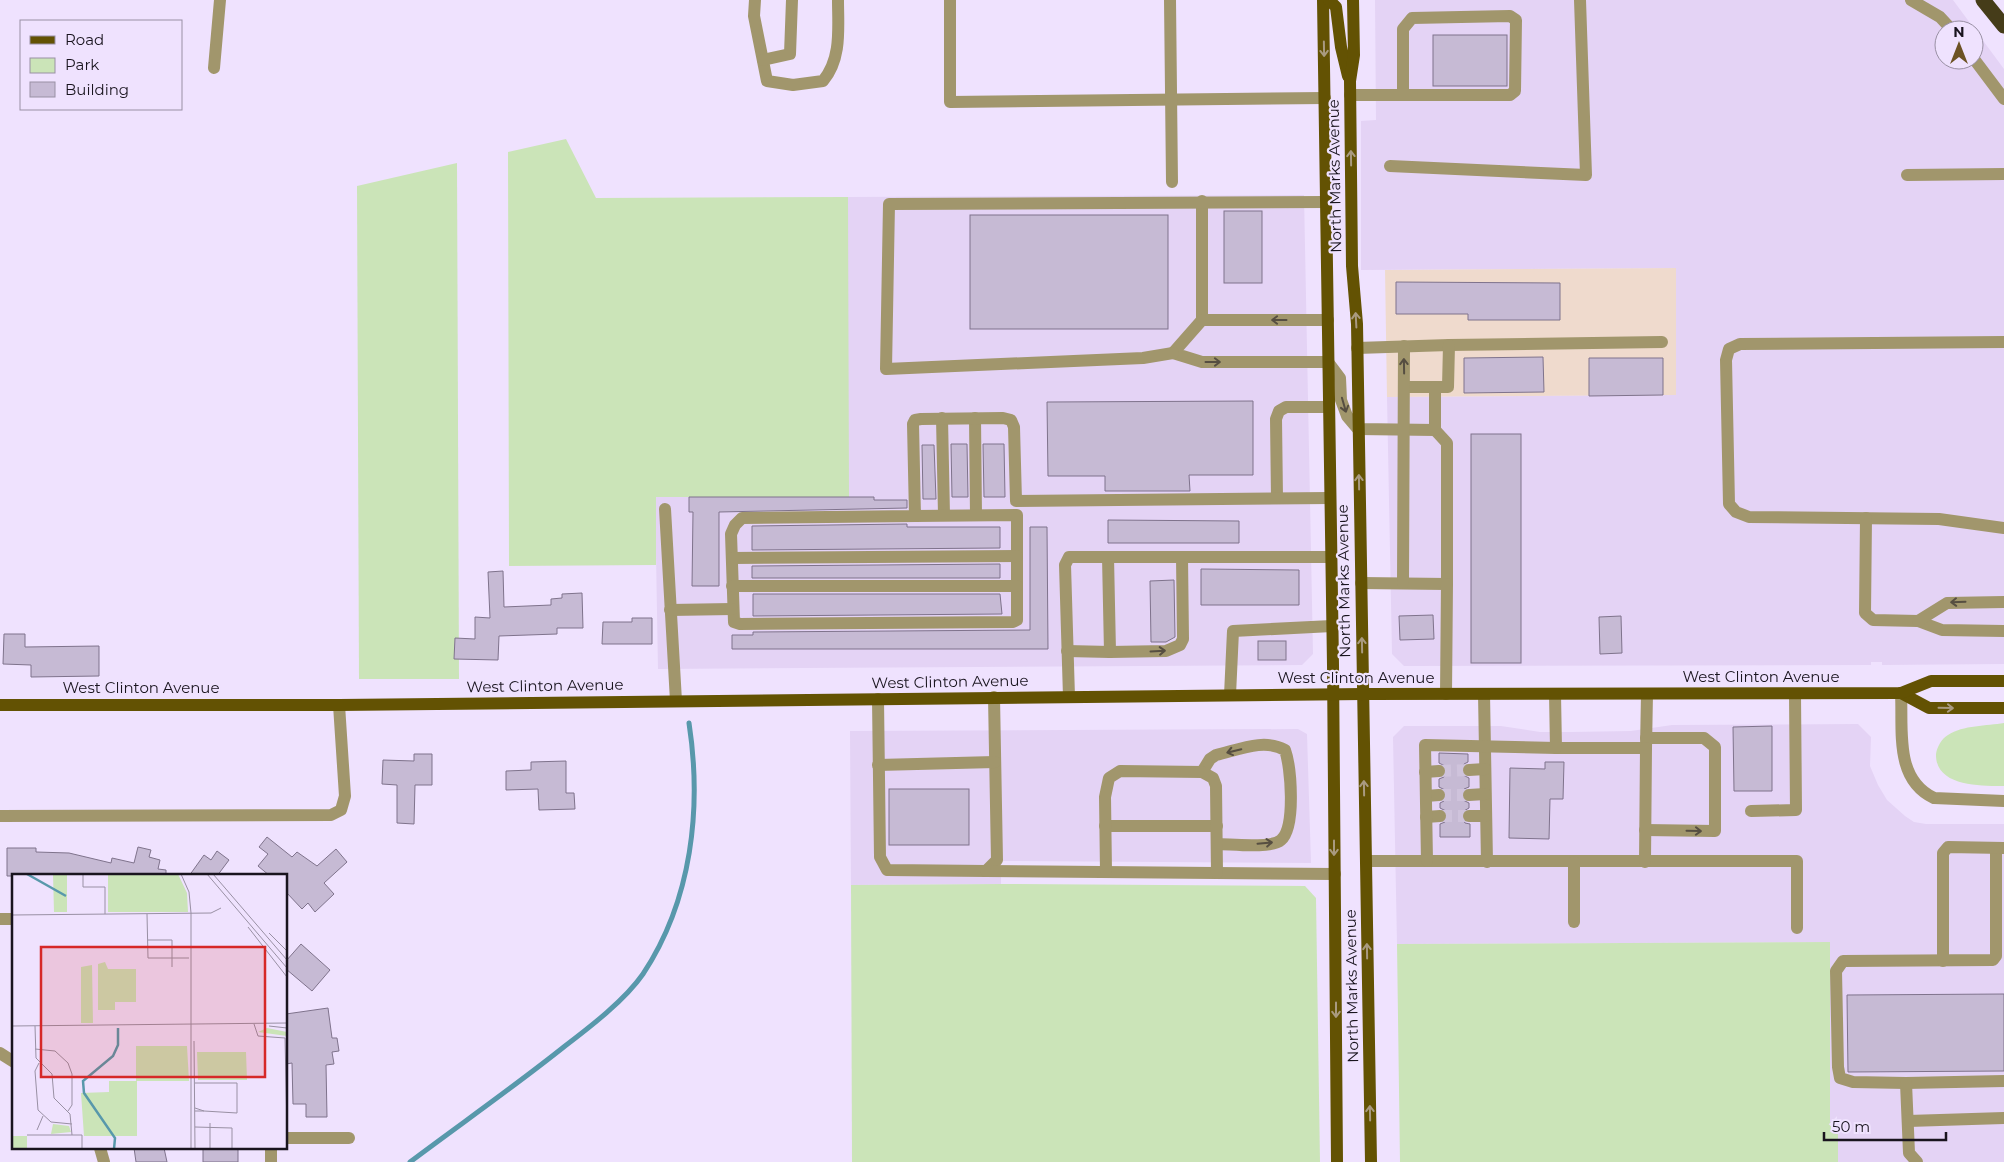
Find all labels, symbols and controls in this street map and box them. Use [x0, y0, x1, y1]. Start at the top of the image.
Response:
legend [20, 20, 182, 110]
north arrow [1934, 20, 1984, 70]
text: N [1953, 23, 1965, 41]
text: Road [65, 30, 104, 49]
one-way arrow [1319, 40, 1329, 56]
text: Park [65, 55, 99, 74]
text: Building [65, 80, 129, 99]
street label: North Marks Avenue [1324, 99, 1345, 253]
one-way arrow [1346, 150, 1356, 166]
one-way arrow [1352, 312, 1361, 328]
one-way arrow [1271, 315, 1288, 325]
one-way arrow [1204, 357, 1221, 367]
one-way arrow [1399, 359, 1409, 375]
one-way arrow [1339, 397, 1349, 413]
one-way arrow [1354, 475, 1364, 491]
street label: North Marks Avenue [1333, 504, 1354, 658]
one-way arrow [1950, 597, 1966, 607]
one-way arrow [1357, 637, 1367, 654]
one-way arrow [1150, 647, 1166, 656]
street label: West Clinton Avenue [1683, 667, 1839, 686]
street label: West Clinton Avenue [1278, 668, 1434, 687]
street label: West Clinton Avenue [871, 671, 1029, 692]
street label: West Clinton Avenue [466, 675, 624, 696]
street label: West Clinton Avenue [63, 678, 219, 697]
one-way arrow [1938, 703, 1954, 713]
one-way arrow [1226, 747, 1242, 756]
one-way arrow [1359, 781, 1369, 797]
one-way arrow [1686, 826, 1702, 835]
one-way arrow [1257, 839, 1273, 848]
one-way arrow [1330, 839, 1339, 855]
inset map [12, 874, 288, 1150]
street label: North Marks Avenue [1341, 909, 1362, 1063]
one-way arrow [1362, 943, 1372, 960]
one-way arrow [1331, 1002, 1340, 1018]
one-way arrow [1365, 1106, 1375, 1122]
scale bar [1824, 1110, 1946, 1142]
text: 50 m [1832, 1117, 1870, 1136]

